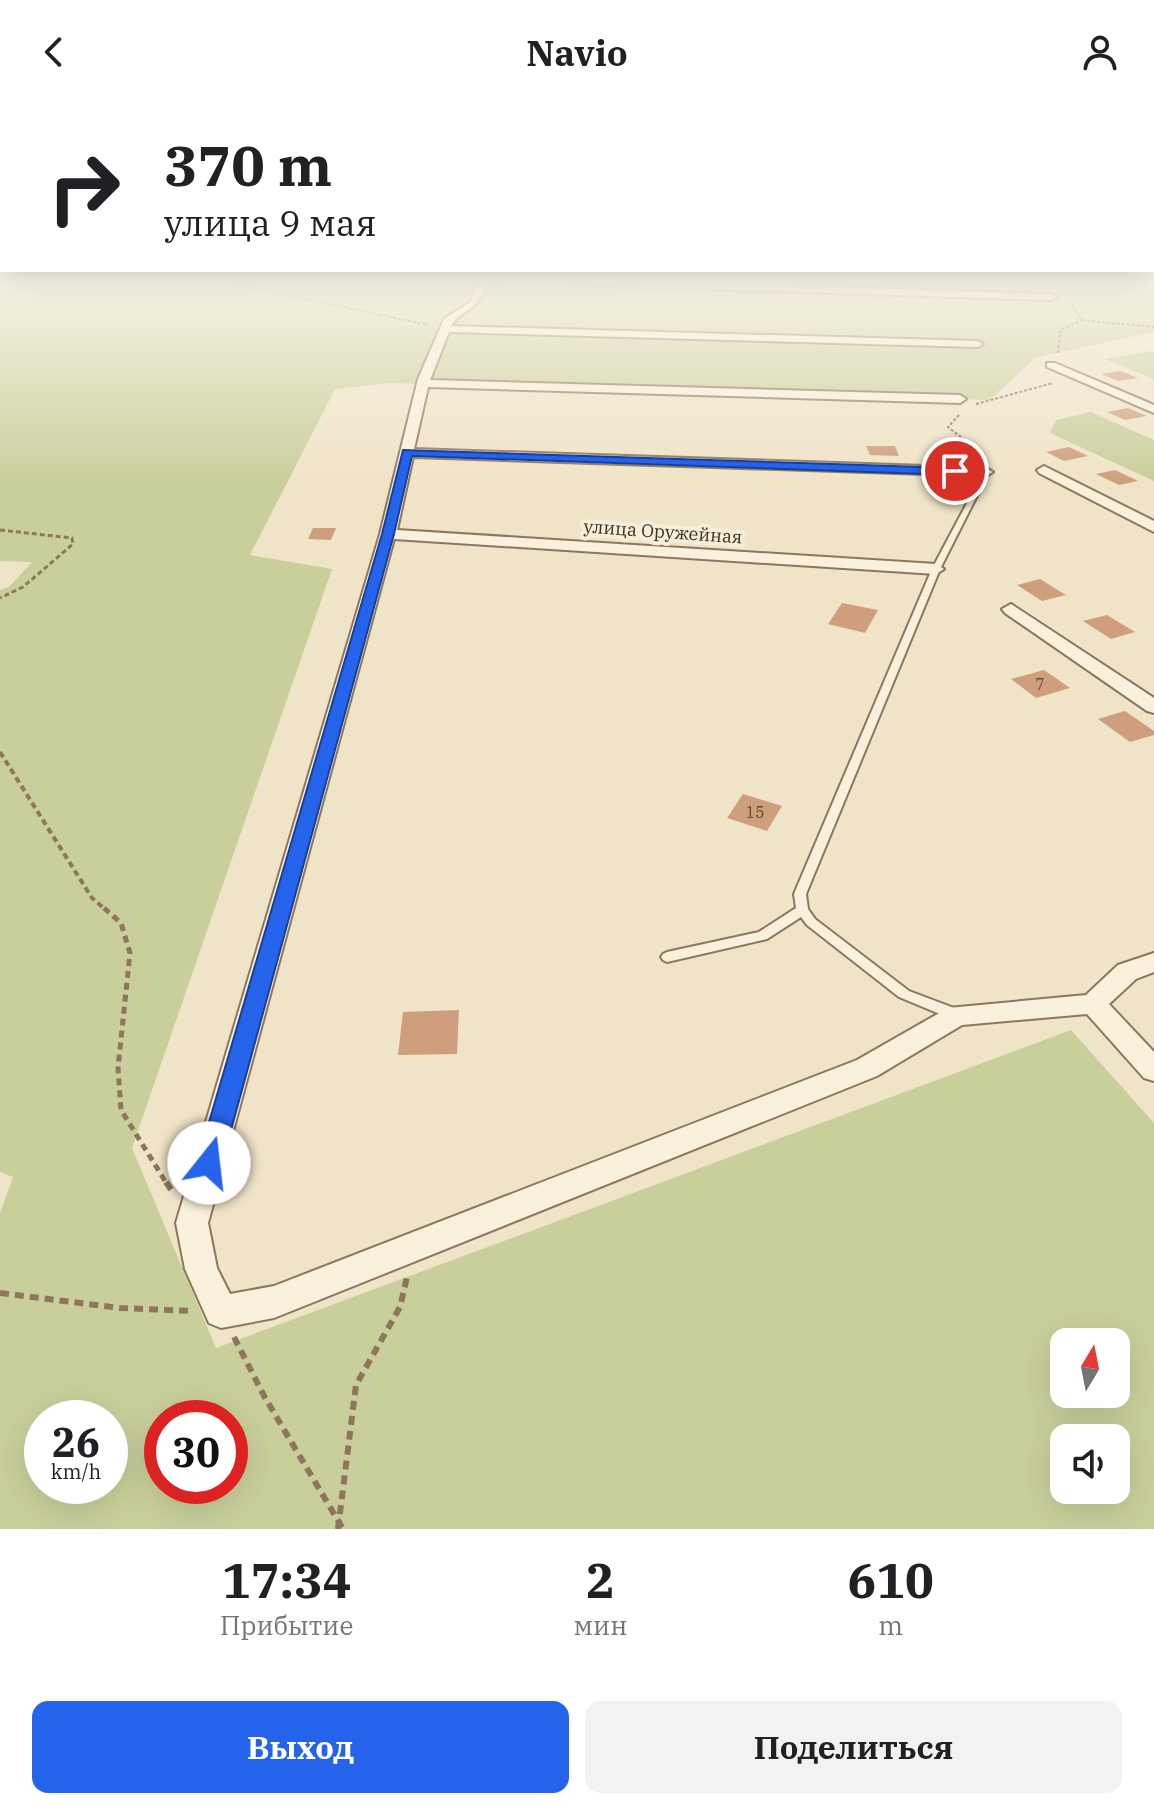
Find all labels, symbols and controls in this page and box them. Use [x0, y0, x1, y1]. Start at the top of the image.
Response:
text: Navio [526, 29, 628, 76]
icon: back [32, 30, 76, 74]
icon: person [1078, 30, 1122, 74]
text: 370 m [164, 129, 332, 201]
icon: right [32, 136, 136, 240]
text: улица 9 мая [164, 199, 377, 246]
pin [921, 437, 989, 505]
icon: arrive [933, 449, 977, 493]
street label: улица Оружейная [583, 514, 743, 549]
house number: 7 [1035, 674, 1045, 694]
house number: 15 [745, 802, 765, 822]
position arrow [167, 1121, 251, 1205]
north arrow [1050, 1328, 1130, 1408]
map controls [1050, 1328, 1130, 1504]
speed limit sign: 30 [144, 1400, 248, 1504]
text: 26 [52, 1416, 100, 1468]
button: sound [1050, 1424, 1130, 1504]
text: km/h [51, 1458, 101, 1485]
text: 17:34 [222, 1549, 352, 1611]
text: 2 [586, 1549, 615, 1611]
text: 610 [847, 1549, 934, 1611]
text: Прибытие [220, 1608, 353, 1642]
text: мин [574, 1608, 627, 1642]
text: m [878, 1608, 903, 1642]
button: Выход [32, 1701, 569, 1793]
button: Поделиться [585, 1701, 1122, 1793]

